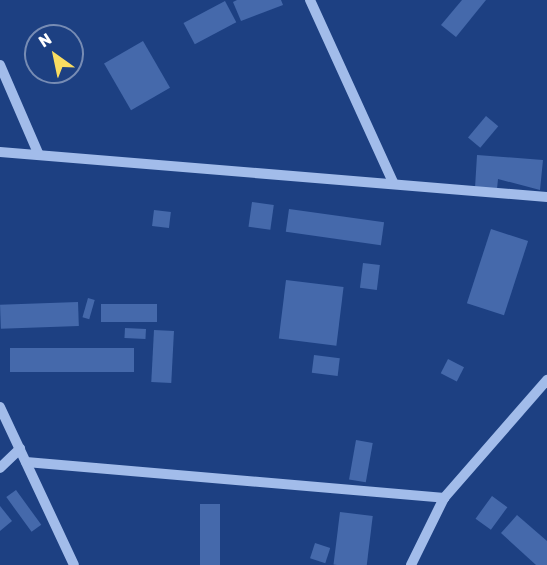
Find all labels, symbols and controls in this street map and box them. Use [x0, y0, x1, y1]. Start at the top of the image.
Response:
north arrow [24, 24, 84, 84]
text: N [35, 29, 55, 51]

